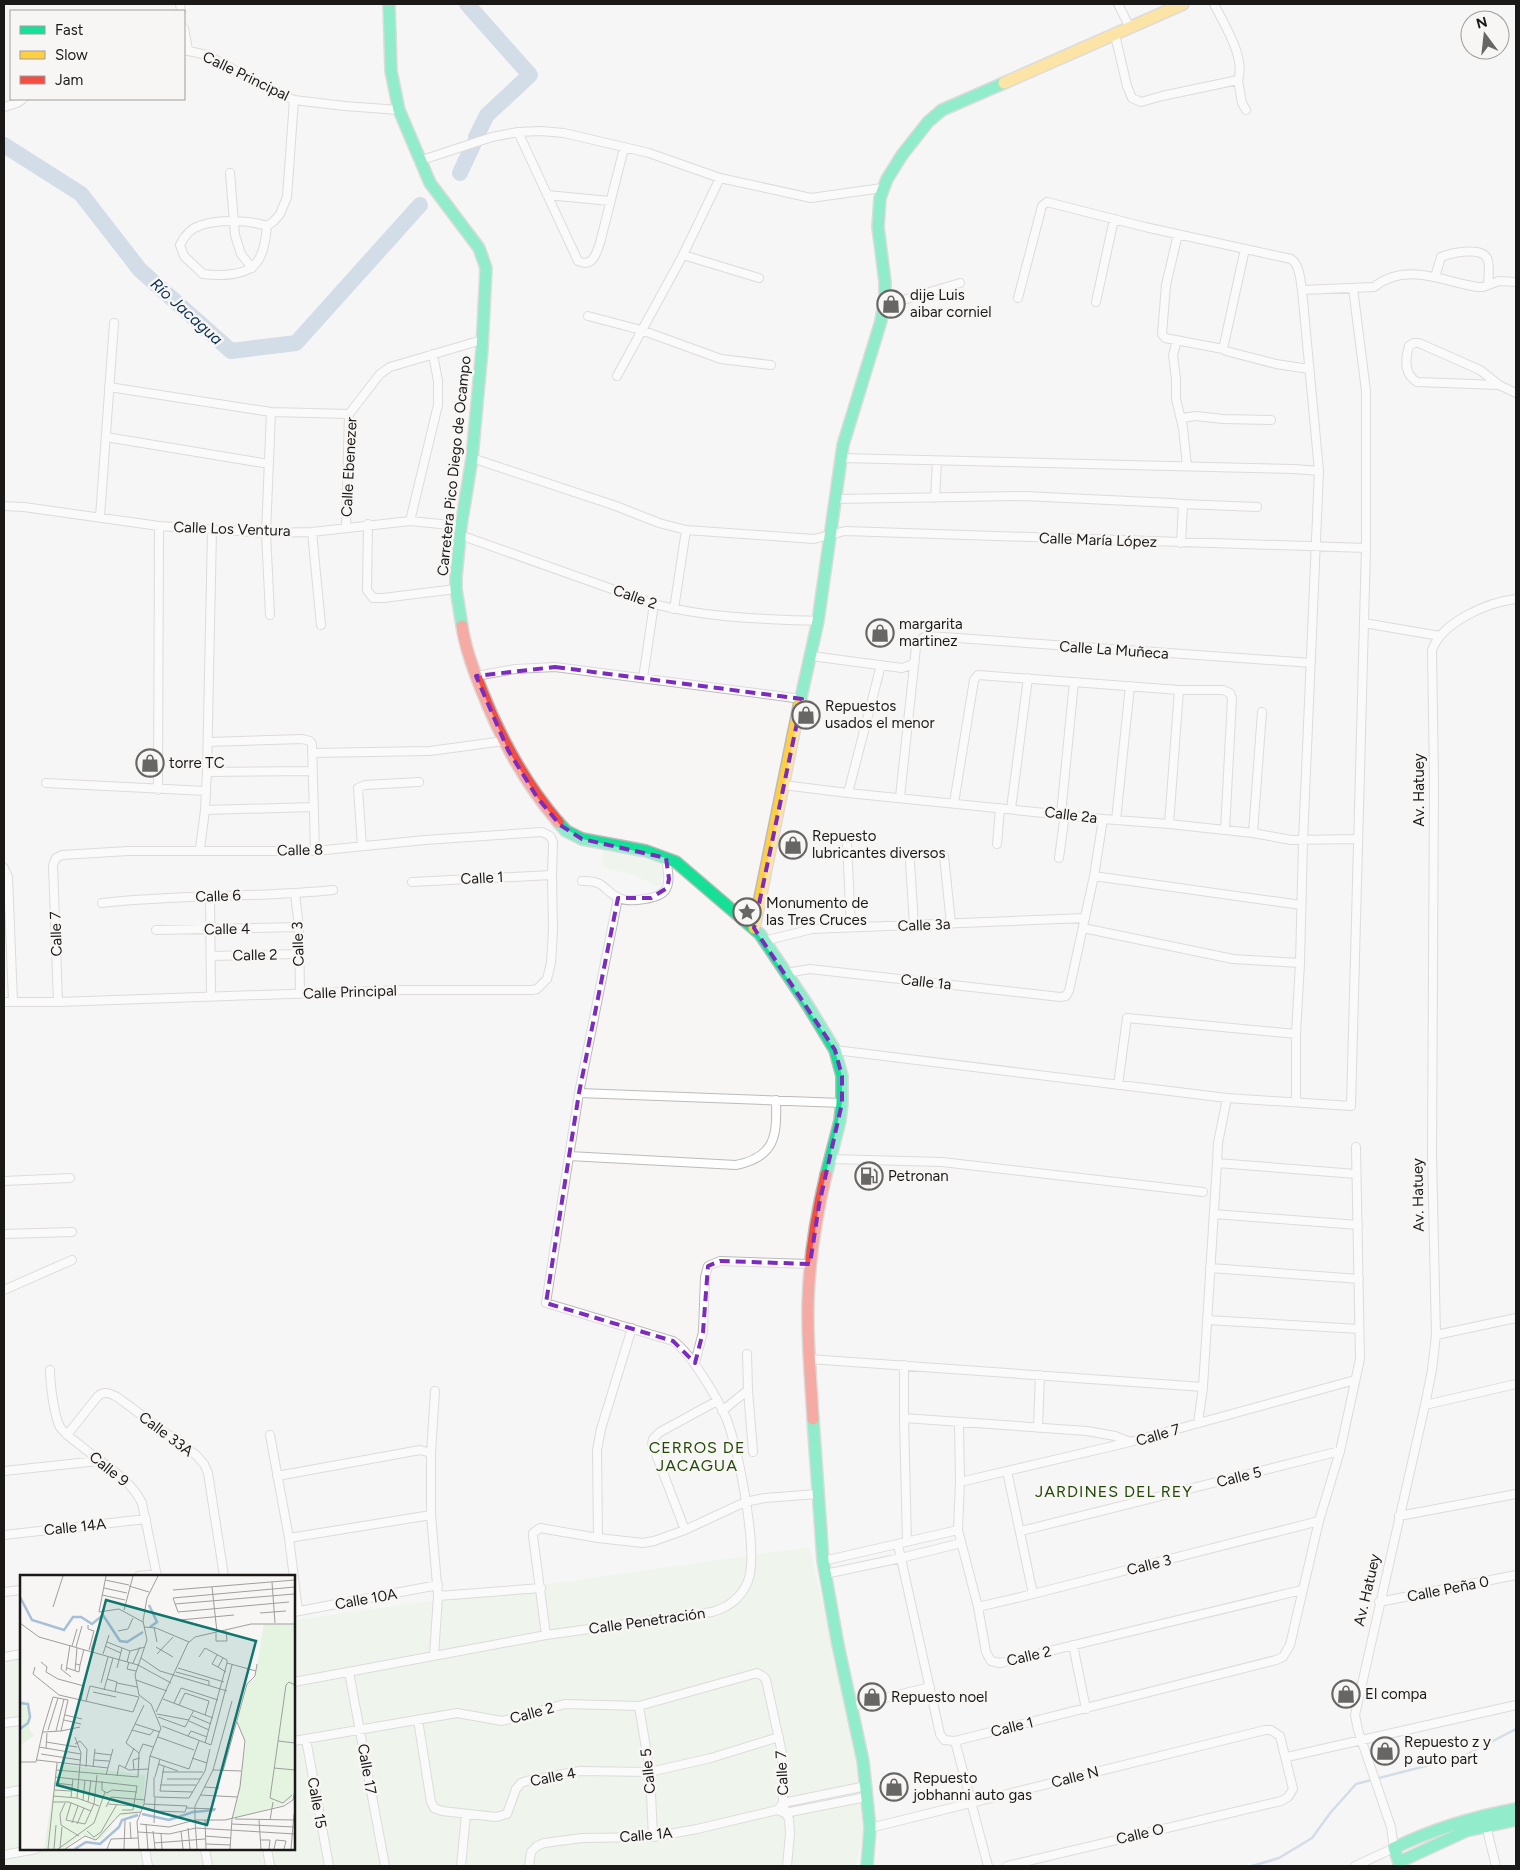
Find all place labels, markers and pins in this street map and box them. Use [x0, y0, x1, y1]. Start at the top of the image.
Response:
place label: dije Luis aibar corniel [910, 286, 992, 321]
shop icon: dije Luis aibar corniel [876, 289, 906, 319]
place label: margarita martinez [899, 615, 963, 650]
shop icon: margarita martinez [865, 618, 895, 648]
place label: Repuestos usados el menor [825, 697, 935, 732]
shop icon: Repuestos usados el menor [791, 700, 821, 730]
shop icon: torre TC [135, 748, 165, 778]
place label: torre TC [169, 754, 225, 772]
place label: Repuesto lubricantes diversos [812, 827, 946, 862]
shop icon: Repuesto lubricantes diversos [778, 830, 808, 860]
place label: Monumento de las Tres Cruces [766, 894, 868, 929]
place icon: Monumento de las Tres Cruces [732, 897, 762, 927]
fuel station icon: Petronan [854, 1161, 884, 1191]
place label: Petronan [888, 1167, 949, 1185]
shop icon: El compa [1331, 1679, 1361, 1709]
shop icon: Repuesto noel [857, 1682, 887, 1712]
place label: El compa [1365, 1685, 1427, 1703]
place label: Repuesto noel [891, 1688, 988, 1706]
place label: Repuesto z y p auto part [1404, 1733, 1491, 1768]
shop icon: Repuesto z y p auto part [1370, 1736, 1400, 1766]
place label: Repuesto jobhanni auto gas [912, 1769, 1032, 1804]
shop icon: Repuesto jobhanni auto gas [879, 1772, 909, 1802]

